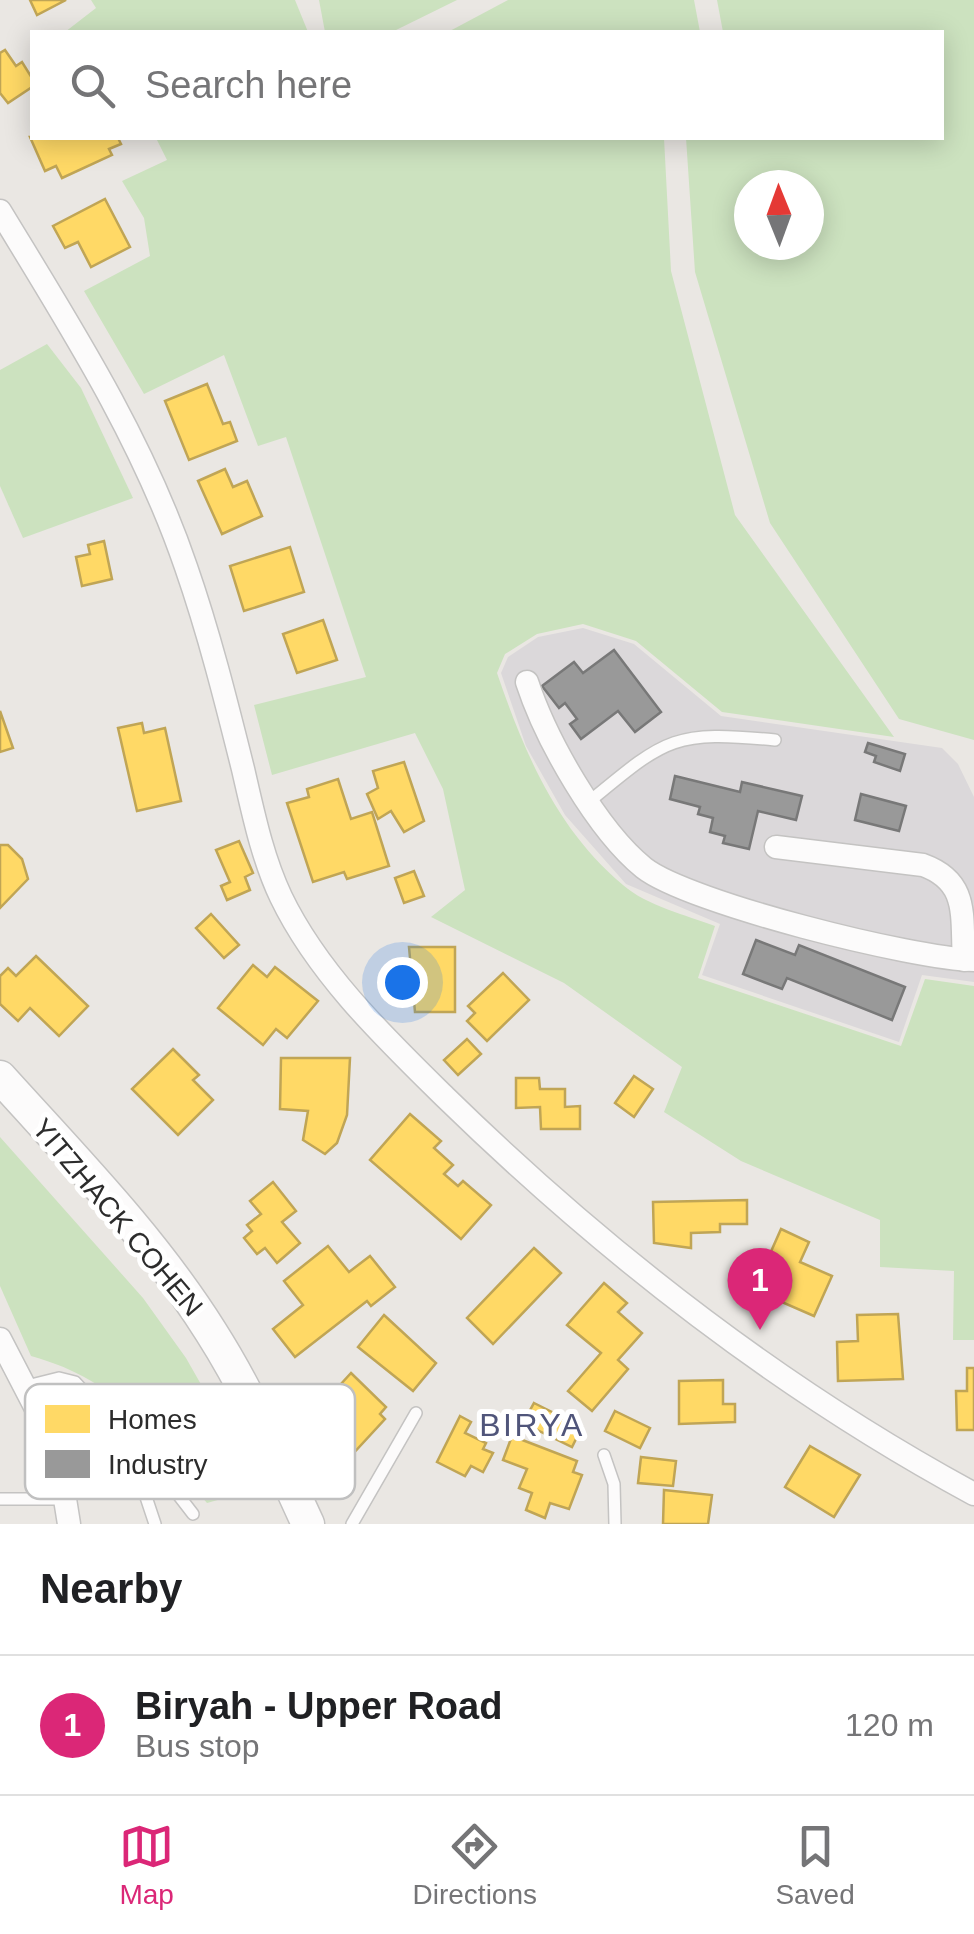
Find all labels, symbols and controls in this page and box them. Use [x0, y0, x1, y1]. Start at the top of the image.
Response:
search box [30, 30, 944, 140]
icon: search [65, 58, 120, 113]
text: Search here [145, 64, 352, 106]
north arrow [734, 170, 824, 260]
your location [377, 957, 428, 1008]
street label: YITZHACK COHEN [26, 1113, 209, 1322]
pin: 1 [728, 1248, 792, 1330]
legend [25, 1384, 355, 1499]
text: Homes [108, 1404, 197, 1435]
district label: BIRYA [479, 1407, 585, 1443]
text: Industry [108, 1449, 208, 1480]
text: Nearby [40, 1565, 182, 1612]
text: Biryah - Upper Road [135, 1685, 502, 1727]
text: 1 [64, 1707, 81, 1743]
text: 120 m [845, 1707, 934, 1743]
text: Bus stop [135, 1728, 260, 1764]
tab: Map [119, 1819, 174, 1911]
tab: Directions [413, 1819, 537, 1911]
tab: Saved [775, 1819, 855, 1911]

